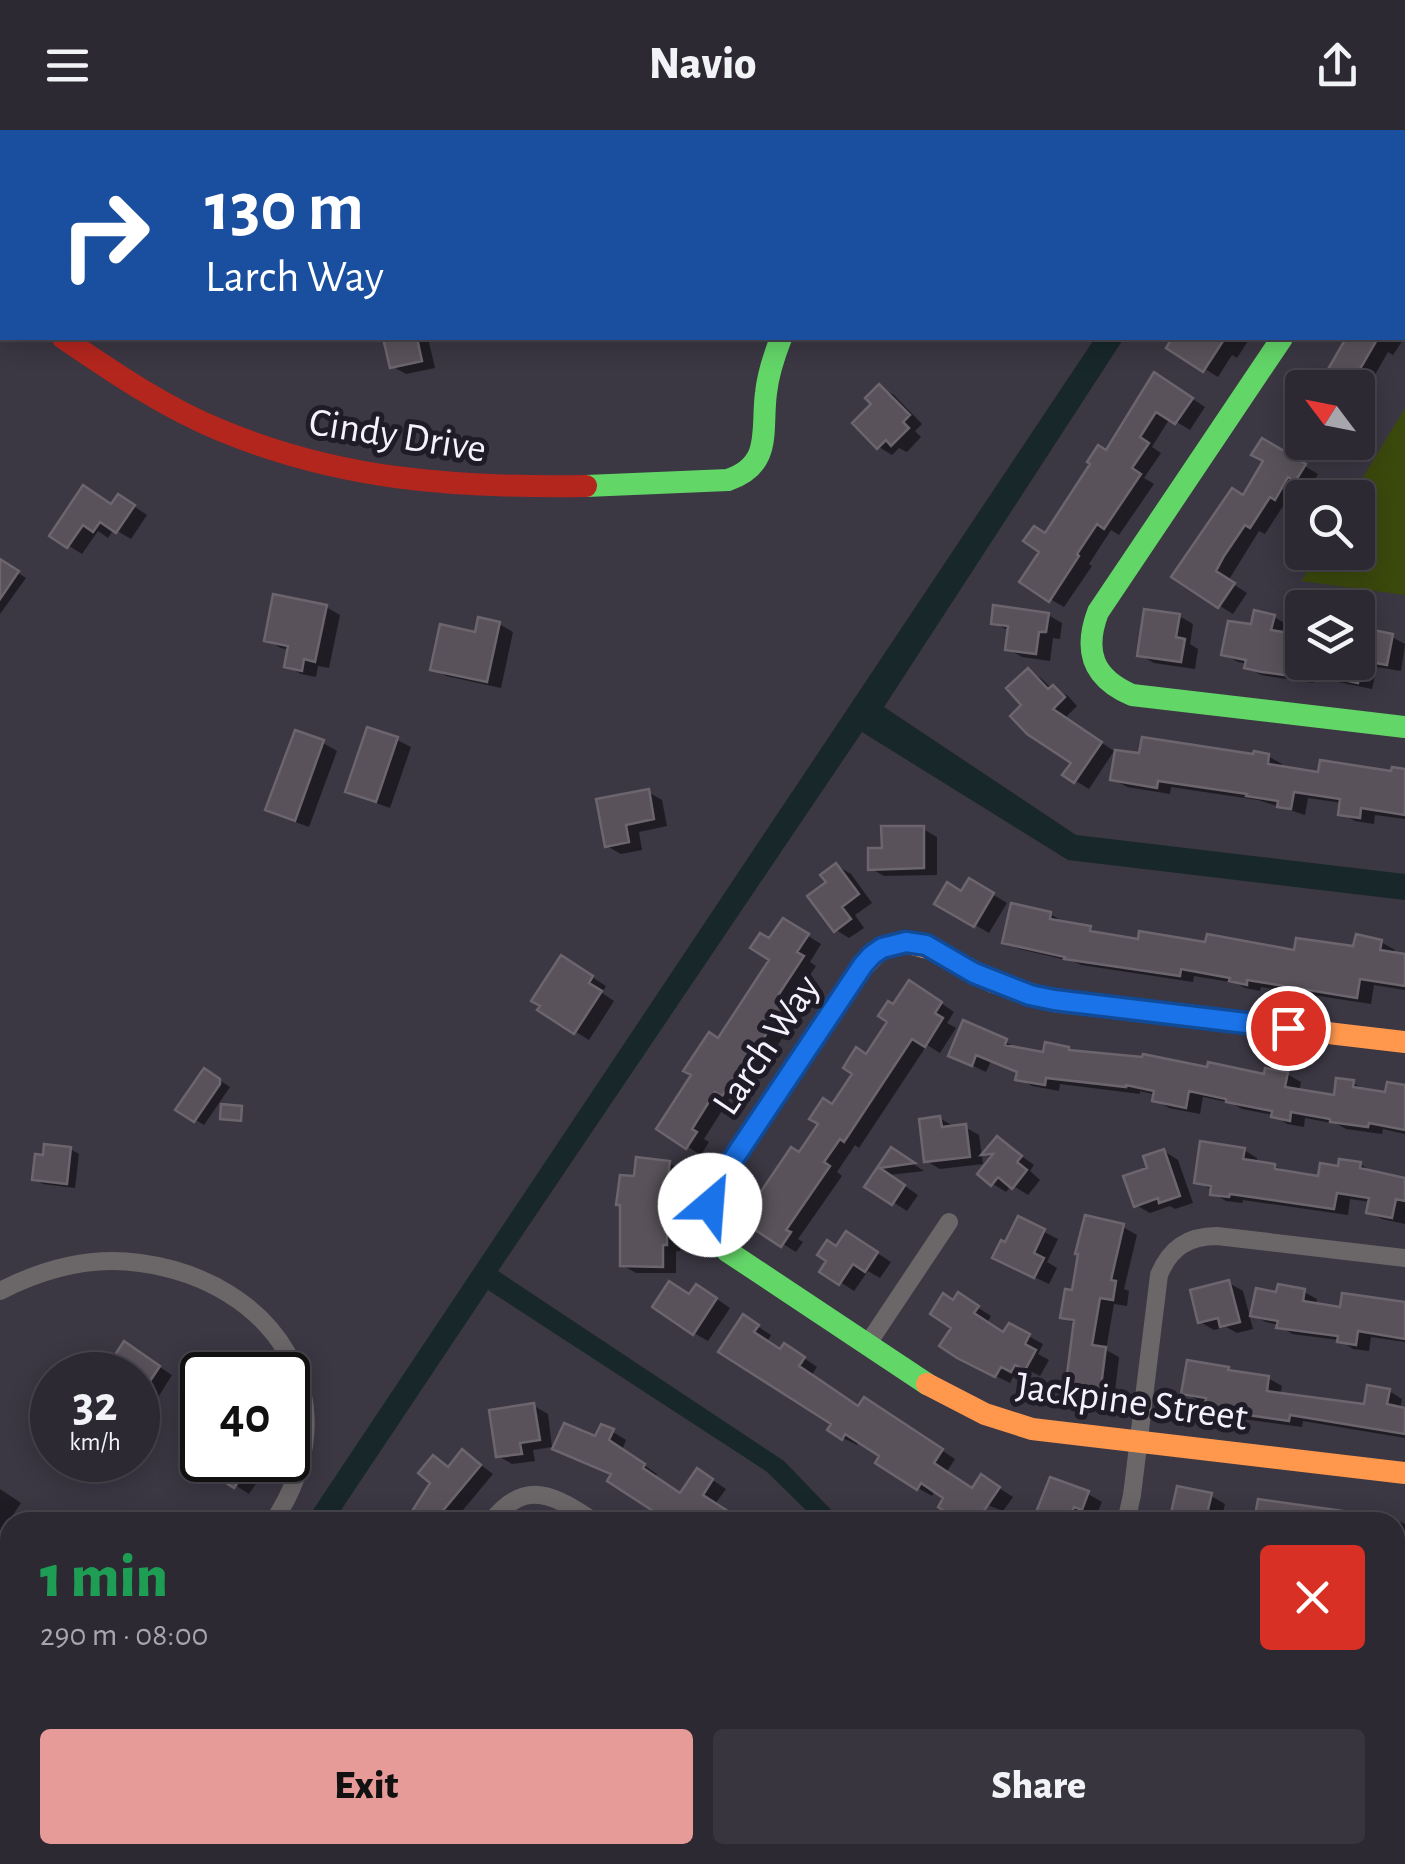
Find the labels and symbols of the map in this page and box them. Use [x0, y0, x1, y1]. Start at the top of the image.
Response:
north arrow [1285, 370, 1375, 460]
street label: Cindy Drive [306, 402, 489, 470]
street label: Larch Way [706, 968, 828, 1122]
pin [1246, 986, 1331, 1071]
position arrow [658, 1153, 762, 1257]
speed limit sign: 40 [180, 1352, 310, 1482]
street label: Jackpine Street [1013, 1366, 1250, 1438]

